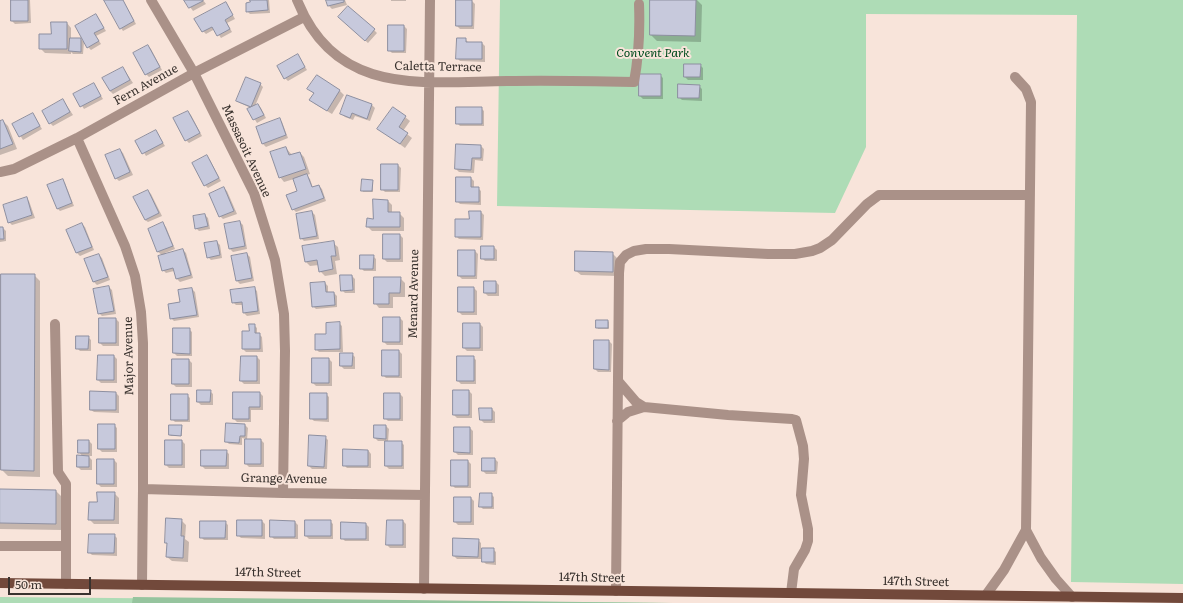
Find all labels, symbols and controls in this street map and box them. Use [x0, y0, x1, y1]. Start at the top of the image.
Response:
park label: Convent Park [616, 46, 690, 60]
street label: Caletta Terrace [394, 59, 482, 75]
street label: Fern Avenue [111, 61, 181, 109]
street label: Massasoit Avenue [218, 102, 274, 200]
street label: Menard Avenue [406, 249, 422, 339]
street label: Major Avenue [121, 316, 137, 396]
street label: Grange Avenue [241, 471, 327, 487]
street label: 147th Street [235, 565, 301, 581]
scale bar [10, 569, 93, 595]
street label: 147th Street [559, 570, 625, 586]
street label: 147th Street [883, 574, 949, 590]
text: 50 m [15, 575, 42, 593]

